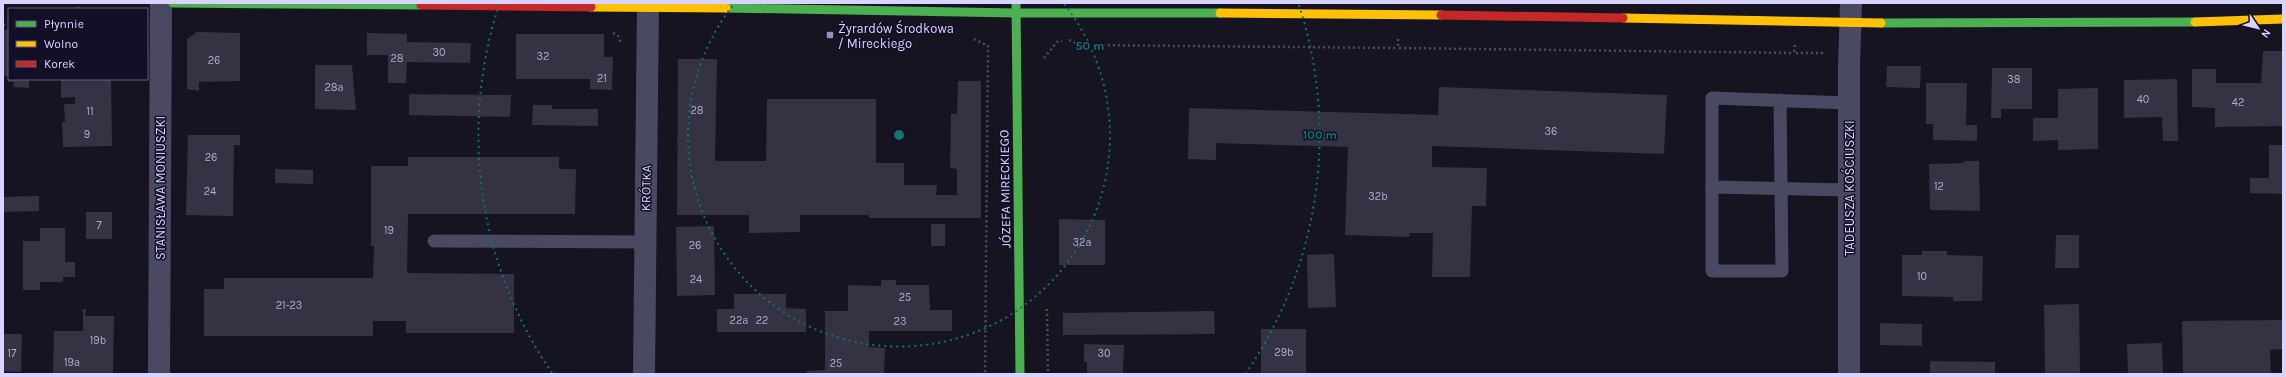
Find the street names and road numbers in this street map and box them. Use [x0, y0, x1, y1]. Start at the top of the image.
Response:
street label: STANISŁAWA MONIUSZKI [153, 116, 168, 260]
street label: TADEUSZA KOŚCIUSZKI [1841, 120, 1857, 256]
street label: JÓZEFA MIRECKIEGO [995, 129, 1014, 249]
street label: KRÓTKA [637, 164, 654, 211]

